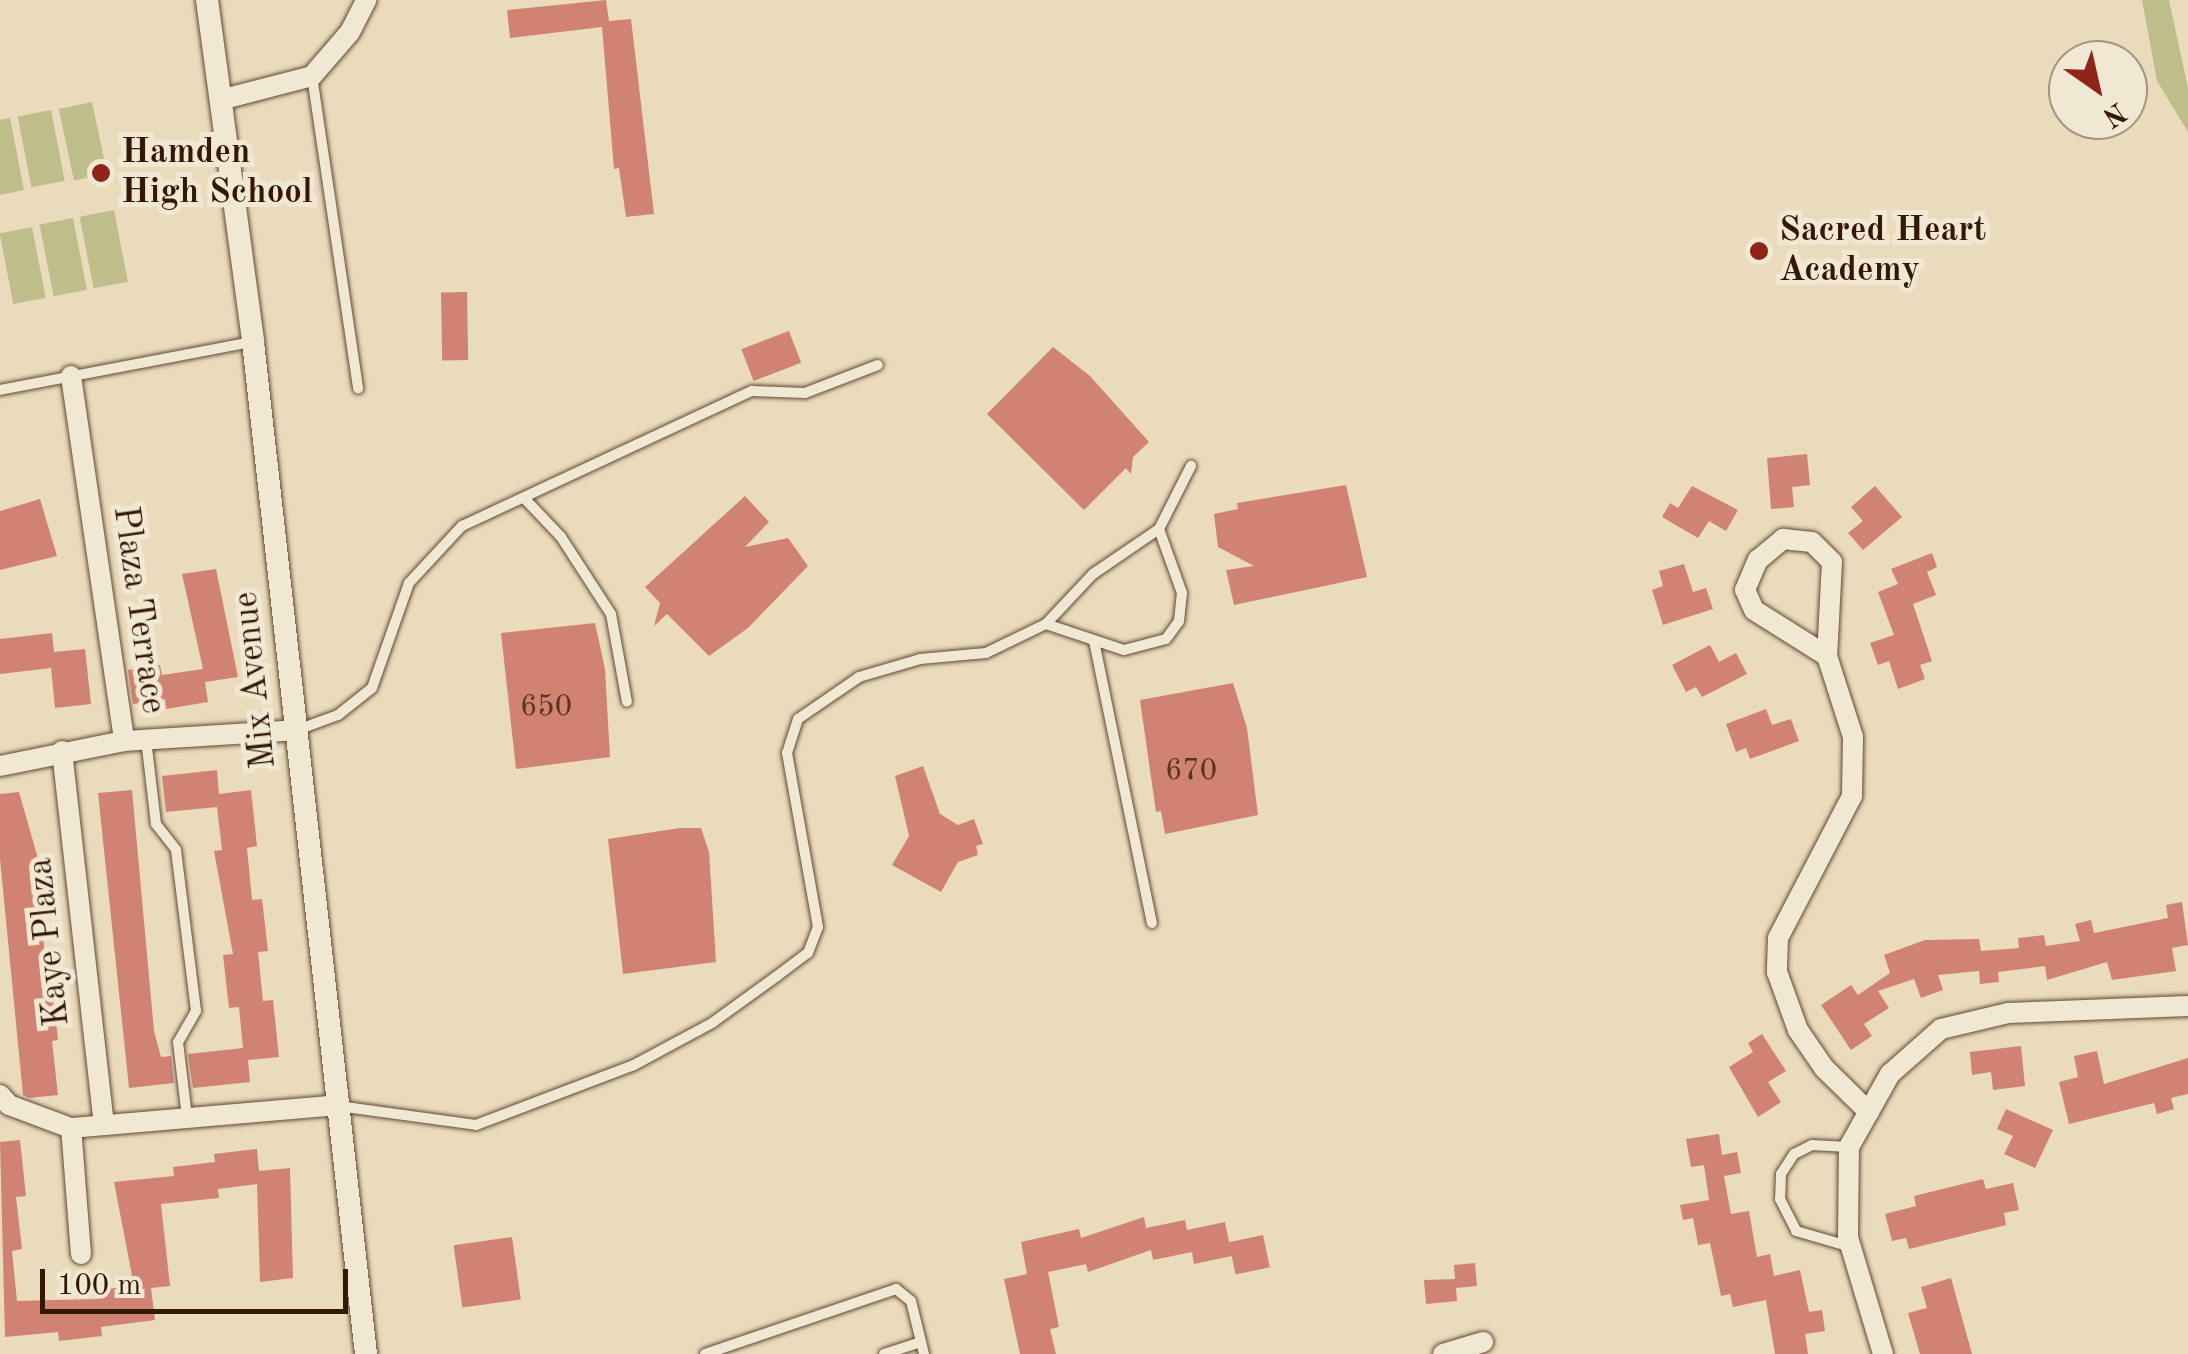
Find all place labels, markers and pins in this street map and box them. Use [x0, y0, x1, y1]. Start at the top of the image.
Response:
place label: Hamden High School [121, 132, 313, 214]
marker: Hamden High School [90, 162, 112, 184]
place label: Sacred Heart Academy [1779, 210, 1986, 292]
marker: Sacred Heart Academy [1748, 240, 1770, 262]

